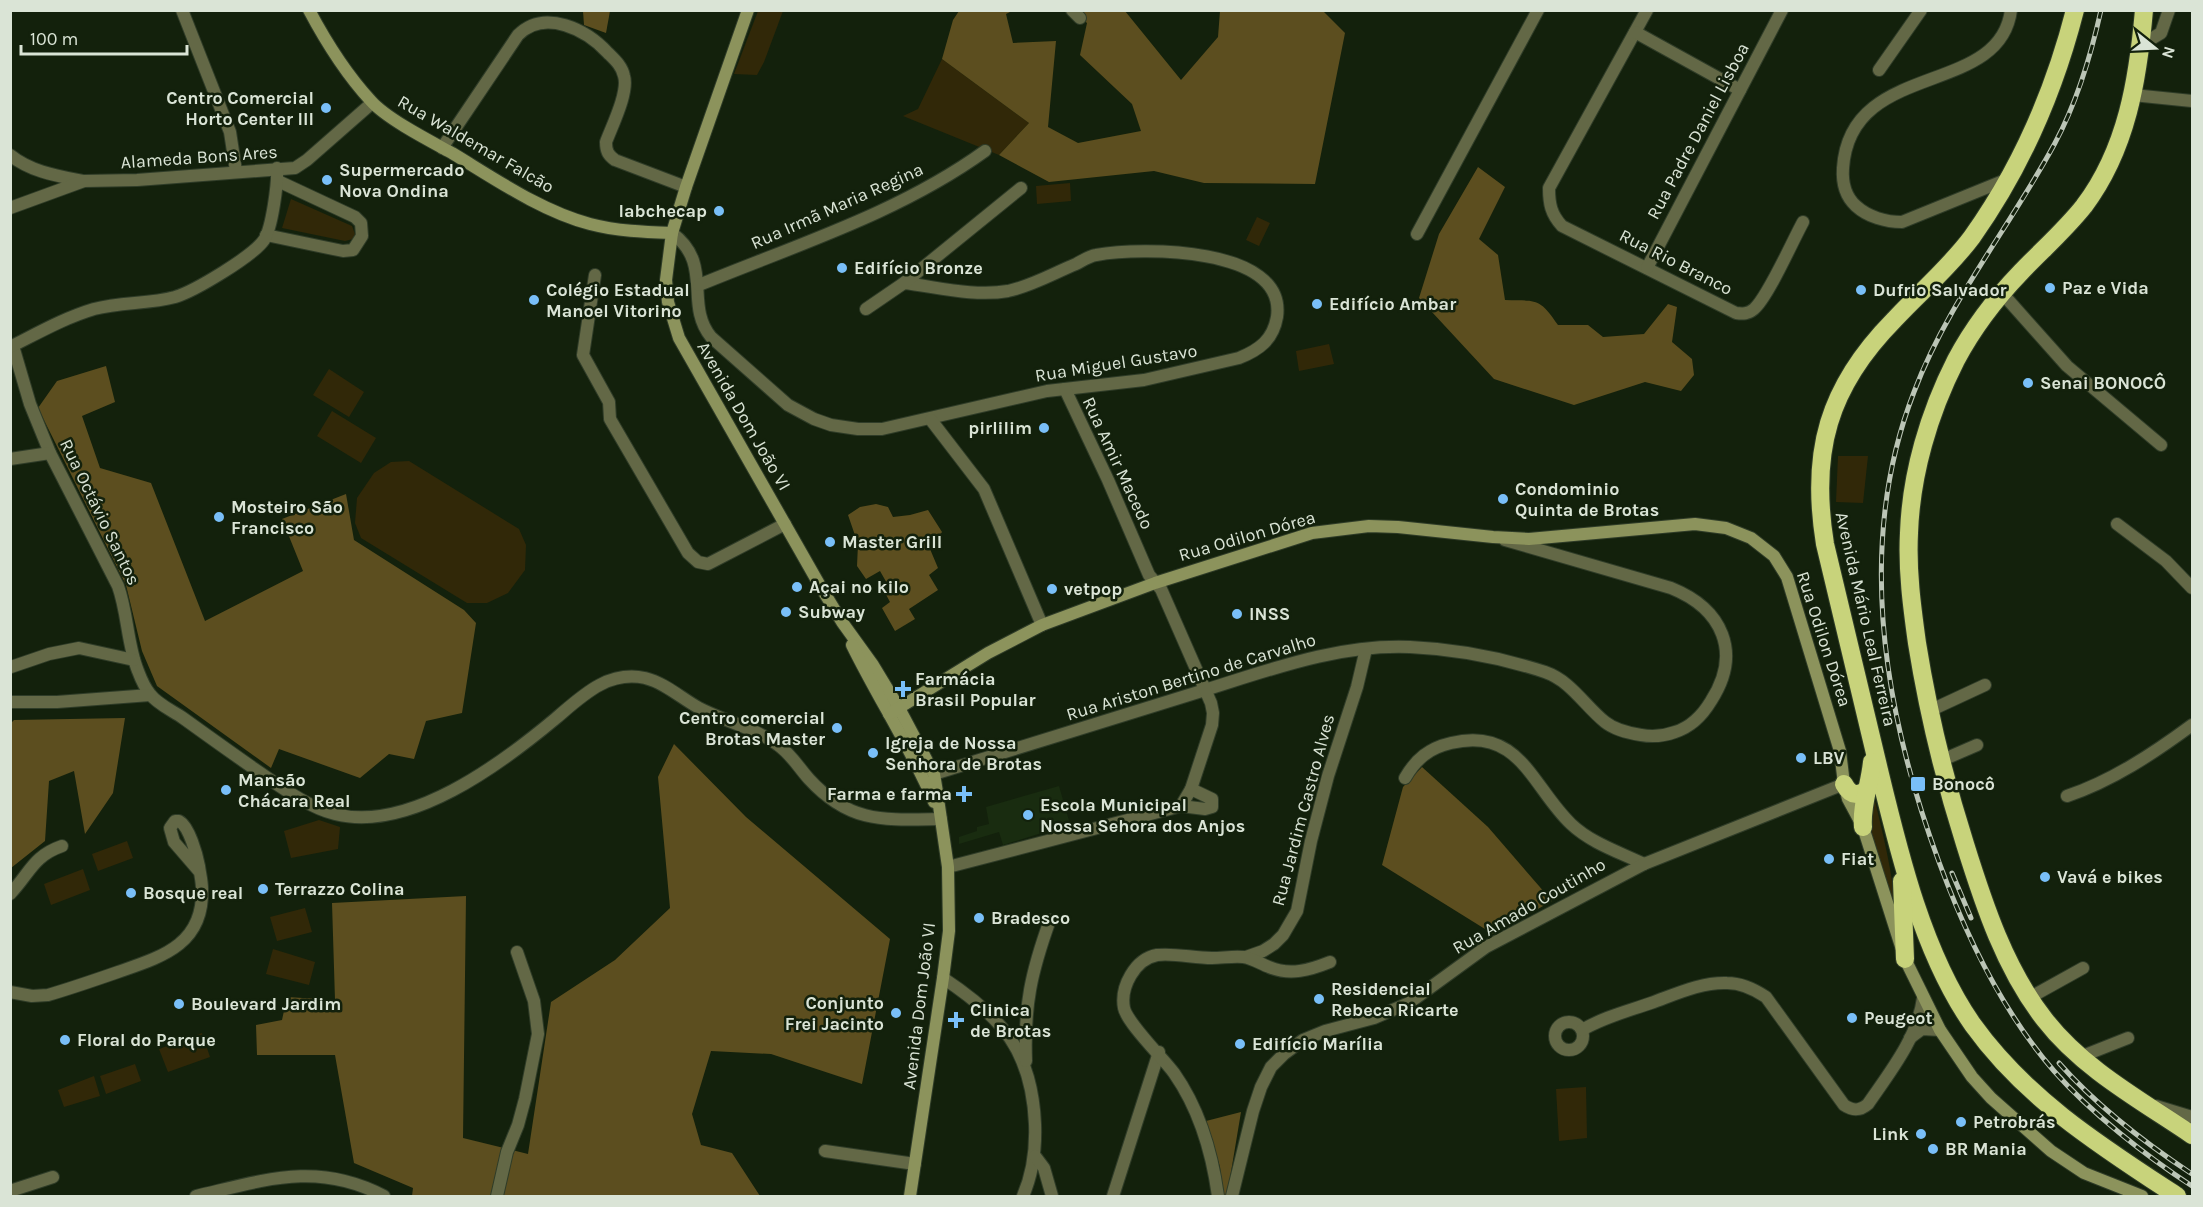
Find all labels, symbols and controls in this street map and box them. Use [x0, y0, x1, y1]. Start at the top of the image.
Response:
scale bar [21, 18, 188, 56]
north arrow [2125, 18, 2185, 78]
text: 100 m [30, 28, 78, 50]
street label: Rua Padre Daniel Lisboa [1642, 39, 1754, 223]
text: N [2158, 44, 2180, 61]
place label: Centro Comercial Horto Center III [166, 87, 314, 130]
street label: Rua Waldemar Falcão [394, 90, 558, 198]
marker: Centro Comercial Horto Center III [319, 101, 333, 115]
street label: Alameda Bons Ares [120, 141, 278, 173]
street label: Rua Irmã Maria Regina [747, 158, 927, 254]
place label: Supermercado Nova Ondina [339, 159, 464, 202]
marker: Supermercado Nova Ondina [320, 173, 334, 187]
place label: labchecap [619, 200, 707, 222]
marker: labchecap [712, 204, 726, 218]
street label: Rua Rio Branco [1616, 224, 1736, 300]
place label: Edifício Bronze [854, 257, 983, 279]
marker: Edifício Bronze [835, 261, 849, 275]
place label: Paz e Vida [2062, 277, 2149, 299]
place label: Colégio Estadual Manoel Vitorino [546, 279, 690, 322]
place label: Dufrio Salvador [1873, 279, 2007, 301]
marker: Paz e Vida [2043, 281, 2057, 295]
marker: Dufrio Salvador [1854, 283, 1868, 297]
marker: Colégio Estadual Manoel Vitorino [527, 293, 541, 307]
place label: Edifício Ambar [1329, 293, 1456, 315]
marker: Edifício Ambar [1310, 297, 1324, 311]
street label: Avenida Dom João VI [692, 338, 796, 494]
street label: Rua Miguel Gustavo [1033, 339, 1199, 387]
place label: Senai BONOCÔ [2040, 372, 2166, 394]
marker: Senai BONOCÔ [2021, 376, 2035, 390]
street label: Rua Amir Macedo [1078, 393, 1158, 533]
place label: pirlilim [968, 417, 1032, 439]
marker: pirlilim [1037, 421, 1051, 435]
street label: Rua Octávio Santos [55, 435, 145, 589]
place label: Condominio Quinta de Brotas [1515, 478, 1659, 521]
marker: Condominio Quinta de Brotas [1496, 492, 1510, 506]
place label: Mosteiro São Francisco [231, 496, 343, 539]
street label: Rua Odilon Dórea [1176, 506, 1318, 566]
marker: Mosteiro São Francisco [212, 510, 226, 524]
street label: Avenida Mário Leal Ferreira [1831, 510, 1901, 728]
place label: Master Grill [842, 531, 942, 553]
marker: Master Grill [823, 535, 837, 549]
street label: Rua Odilon Dórea [1792, 568, 1856, 710]
place label: Açai no kilo [809, 576, 909, 598]
place label: vetpop [1064, 578, 1122, 600]
marker: Açai no kilo [790, 580, 804, 594]
marker: vetpop [1045, 582, 1059, 596]
place label: Subway [798, 601, 865, 623]
place label: INSS [1249, 603, 1290, 625]
marker: Subway [779, 605, 793, 619]
marker: INSS [1230, 607, 1244, 621]
street label: Rua Ariston Bertino de Carvalho [1064, 628, 1318, 726]
place label: Farmácia Brasil Popular [915, 668, 1036, 711]
marker: Farmácia Brasil Popular [896, 682, 910, 696]
place label: Centro comercial Brotas Master [679, 707, 825, 750]
street label: Rua Jardim Castro Alves [1267, 712, 1339, 908]
marker: Centro comercial Brotas Master [830, 721, 844, 735]
place label: Igreja de Nossa Senhora de Brotas [885, 732, 1042, 775]
marker: Igreja de Nossa Senhora de Brotas [866, 746, 880, 760]
place label: LBV [1813, 747, 1845, 769]
marker: LBV [1794, 751, 1808, 765]
place label: Mansão Chácara Real [238, 769, 351, 812]
place label: Bonocô [1932, 773, 1995, 795]
marker: Bonocô [1909, 775, 1927, 793]
marker: Mansão Chácara Real [219, 783, 233, 797]
place label: Farma e farma [827, 783, 952, 805]
marker: Farma e farma [957, 787, 971, 801]
place label: Escola Municipal Nossa Sehora dos Anjos [1040, 794, 1245, 837]
marker: Escola Municipal Nossa Sehora dos Anjos [1021, 808, 1035, 822]
place label: Fiat [1841, 848, 1874, 870]
marker: Fiat [1822, 852, 1836, 866]
street label: Rua Amado Coutinho [1448, 853, 1610, 959]
place label: Vavá e bikes [2057, 866, 2163, 888]
marker: Vavá e bikes [2038, 870, 2052, 884]
place label: Terrazzo Colina [275, 878, 405, 900]
place label: Bosque real [143, 882, 243, 904]
marker: Terrazzo Colina [256, 882, 270, 896]
marker: Bosque real [124, 886, 138, 900]
place label: Bradesco [991, 907, 1070, 929]
marker: Bradesco [972, 911, 986, 925]
street label: Avenida Dom João VI [898, 921, 940, 1091]
place label: Residencial Rebeca Ricarte [1331, 978, 1459, 1021]
place label: Conjunto Frei Jacinto [785, 992, 884, 1035]
marker: Residencial Rebeca Ricarte [1312, 992, 1326, 1006]
place label: Boulevard Jardim [191, 993, 341, 1015]
marker: Boulevard Jardim [172, 997, 186, 1011]
place label: Clinica de Brotas [970, 999, 1051, 1042]
marker: Conjunto Frei Jacinto [889, 1006, 903, 1020]
place label: Peugeot [1864, 1007, 1933, 1029]
marker: Clinica de Brotas [947, 1011, 965, 1029]
marker: Peugeot [1845, 1011, 1859, 1025]
place label: Floral do Parque [77, 1029, 216, 1051]
marker: Floral do Parque [58, 1033, 72, 1047]
place label: Edifício Marília [1252, 1033, 1383, 1055]
marker: Edifício Marília [1233, 1037, 1247, 1051]
place label: Petrobrás [1973, 1111, 2056, 1133]
marker: Petrobrás [1954, 1115, 1968, 1129]
place label: Link [1872, 1123, 1909, 1145]
marker: Link [1914, 1127, 1928, 1141]
place label: BR Mania [1945, 1138, 2027, 1160]
marker: BR Mania [1926, 1142, 1940, 1156]

